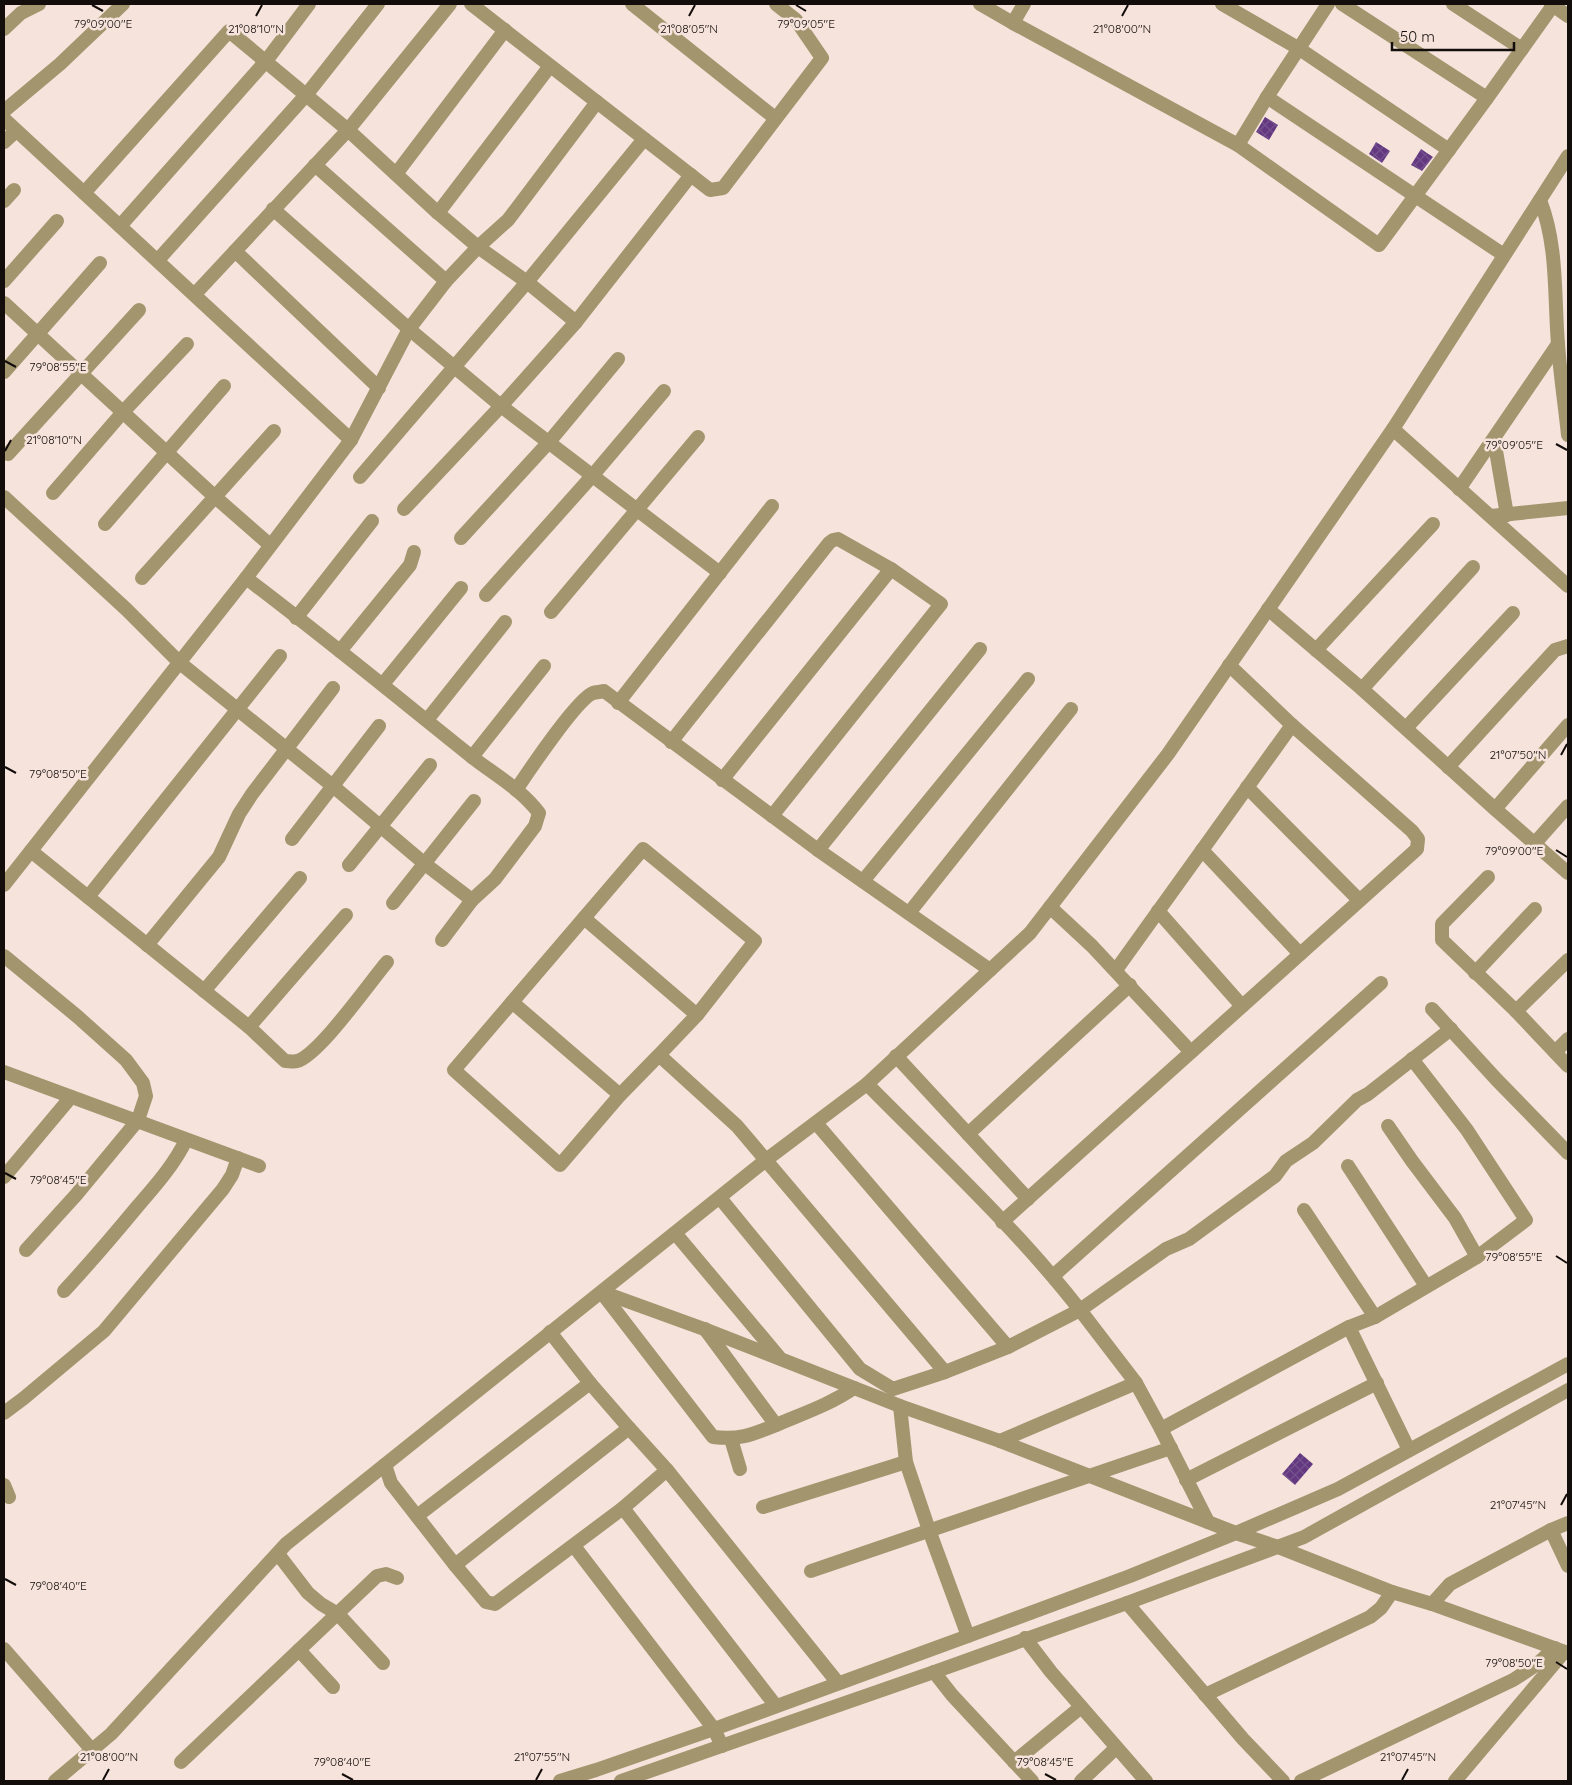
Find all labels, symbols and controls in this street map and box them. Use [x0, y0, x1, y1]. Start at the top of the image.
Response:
text: 79°09'00"E [74, 16, 133, 31]
text: 79°09'05"E [777, 16, 835, 31]
scale bar [1392, 20, 1514, 52]
text: 21°08'10"N [228, 21, 284, 36]
text: 21°08'05"N [660, 21, 718, 36]
text: 21°08'00"N [1093, 21, 1151, 36]
text: 50 m [1400, 27, 1435, 46]
text: 79°08'55"E [29, 359, 87, 374]
text: 21°08'10"N [26, 432, 82, 447]
text: 79°09'05"E [1485, 437, 1543, 452]
text: 21°07'50"N [1489, 747, 1547, 762]
text: 79°08'50"E [29, 766, 87, 781]
text: 79°09'00"E [1485, 843, 1544, 858]
text: 79°08'45"E [29, 1172, 87, 1187]
text: 79°08'55"E [1485, 1249, 1543, 1264]
text: 21°07'45"N [1490, 1497, 1546, 1512]
text: 79°08'40"E [29, 1578, 87, 1593]
text: 79°08'50"E [1485, 1655, 1543, 1670]
text: 21°08'00"N [80, 1749, 138, 1764]
text: 21°07'55"N [514, 1749, 570, 1764]
text: 21°07'45"N [1380, 1749, 1436, 1764]
text: 79°08'40"E [313, 1754, 371, 1769]
text: 79°08'45"E [1016, 1754, 1074, 1769]

